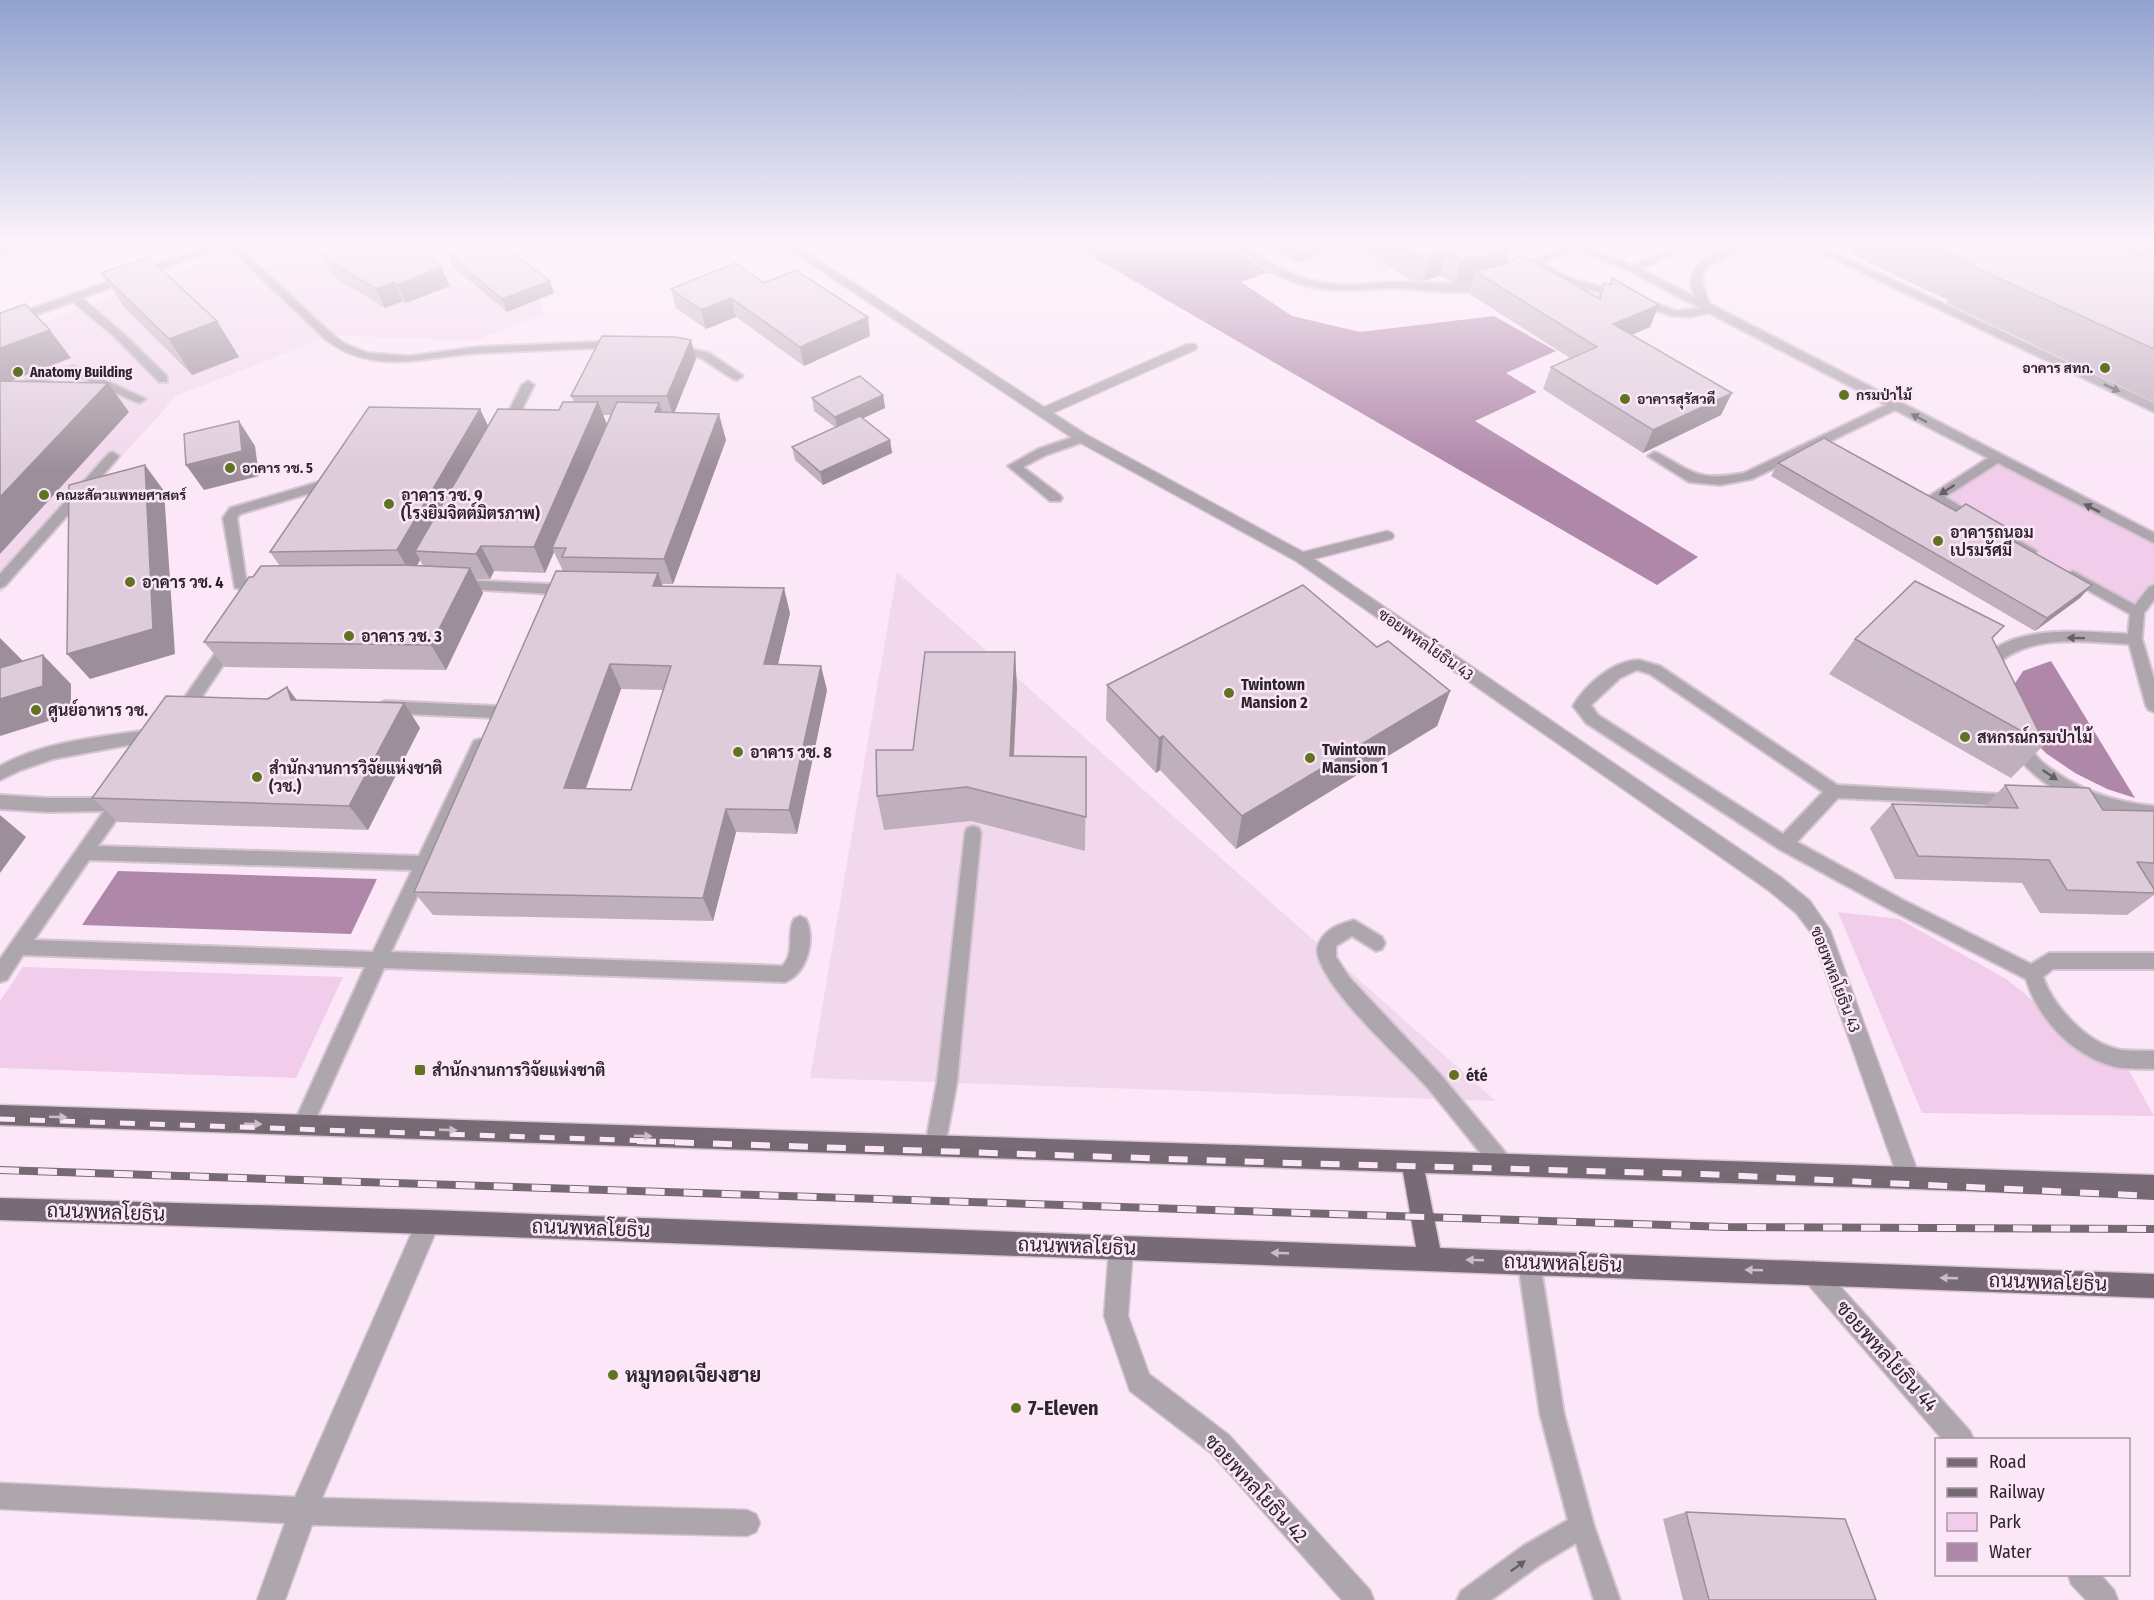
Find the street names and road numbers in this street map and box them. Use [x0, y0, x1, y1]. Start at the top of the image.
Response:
street label: ซอยพหลโยธิน 43 [1374, 603, 1478, 684]
street label: ซอยพหลโยธิน 43 [1807, 923, 1866, 1035]
street label: ถนนพหลโยธิน [46, 1197, 166, 1226]
street label: ถนนพหลโยธิน [531, 1213, 651, 1242]
street label: ถนนพหลโยธิน [1017, 1231, 1137, 1260]
street label: ถนนพหลโยธิน [1503, 1248, 1623, 1277]
street label: ถนนพหลโยธิน [1988, 1267, 2108, 1296]
street label: ซอยพหลโยธิน 44 [1831, 1295, 1944, 1417]
street label: ซอยพหลโยธิน 42 [1200, 1428, 1313, 1547]

